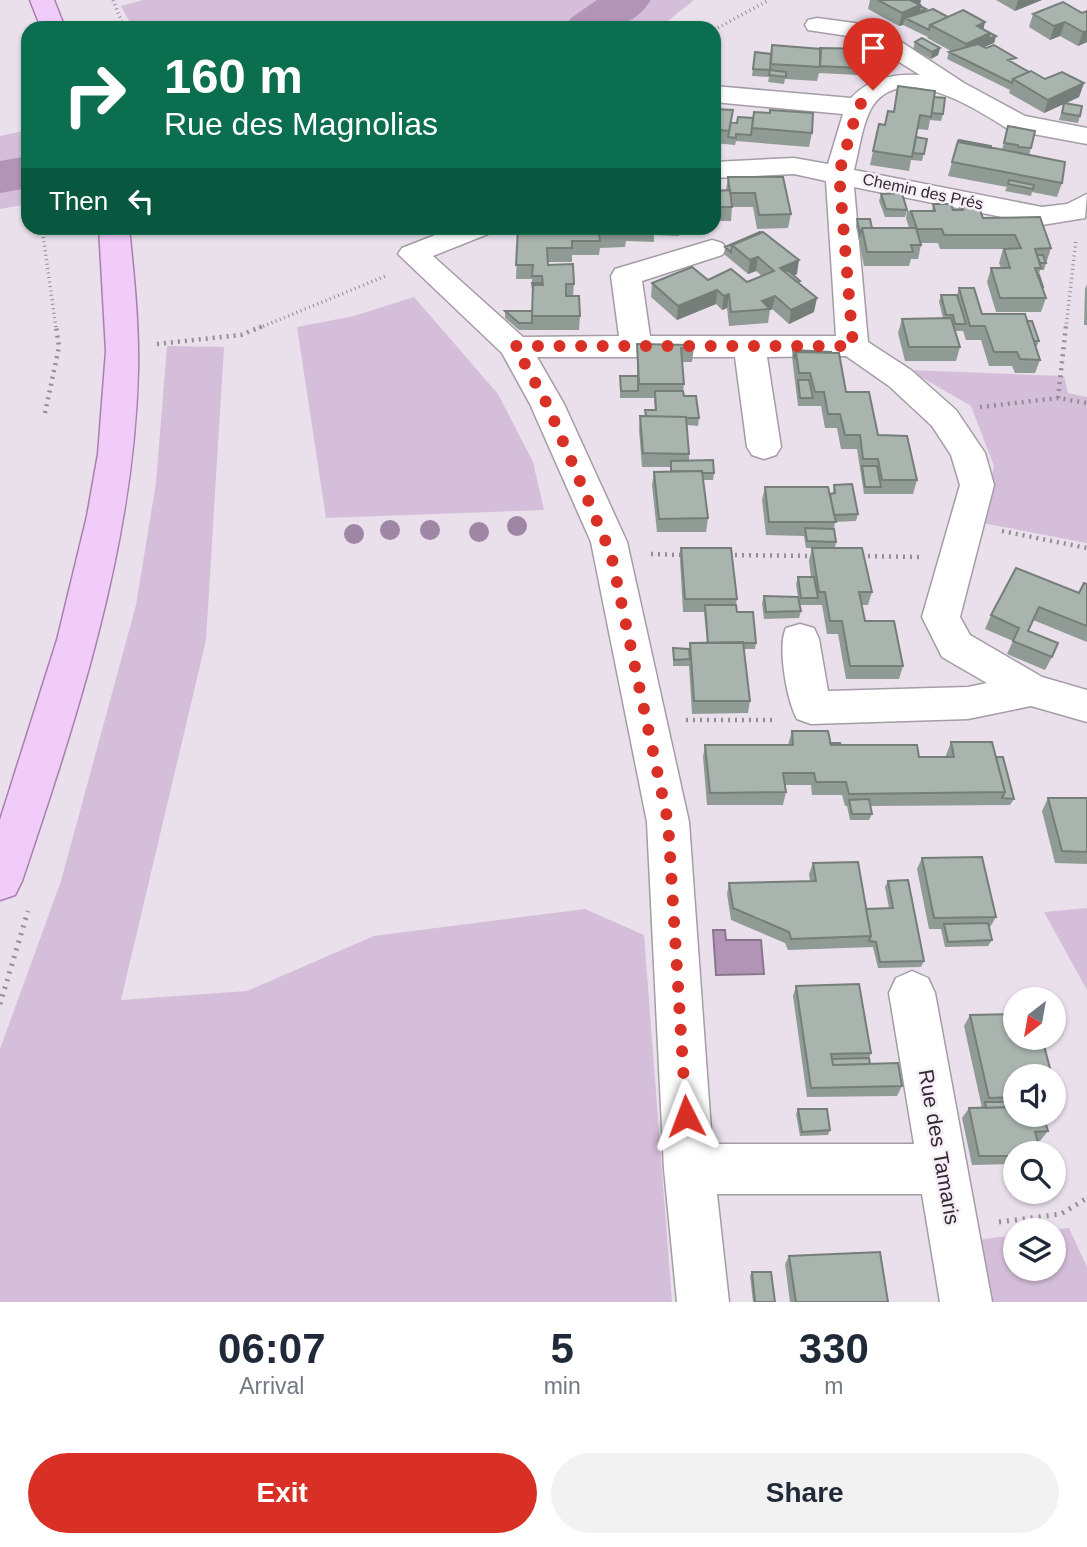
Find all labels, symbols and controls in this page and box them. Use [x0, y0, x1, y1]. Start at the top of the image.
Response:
pin [843, 18, 903, 90]
icon: arrive [854, 29, 892, 67]
icon: right [49, 49, 140, 140]
text: 160 m [164, 49, 303, 103]
text: Rue des Magnolias [164, 106, 438, 142]
street label: Chemin des Prés [861, 170, 985, 213]
icon: left [122, 182, 160, 220]
text: Then [49, 186, 108, 216]
north arrow [1003, 987, 1066, 1050]
map controls [1003, 987, 1066, 1281]
button: sound [1003, 1064, 1066, 1127]
street label: Rue des Tamaris [915, 1068, 964, 1226]
position arrow [649, 1079, 723, 1153]
button: search [1003, 1141, 1066, 1204]
button: layers [1003, 1218, 1066, 1281]
text: 06:07 [218, 1325, 326, 1372]
text: 5 [550, 1325, 574, 1372]
text: 330 [799, 1325, 869, 1372]
text: Arrival [239, 1373, 304, 1399]
text: min [544, 1373, 581, 1399]
text: m [824, 1373, 843, 1399]
button: Exit [28, 1453, 537, 1533]
button: Share [551, 1453, 1059, 1533]

